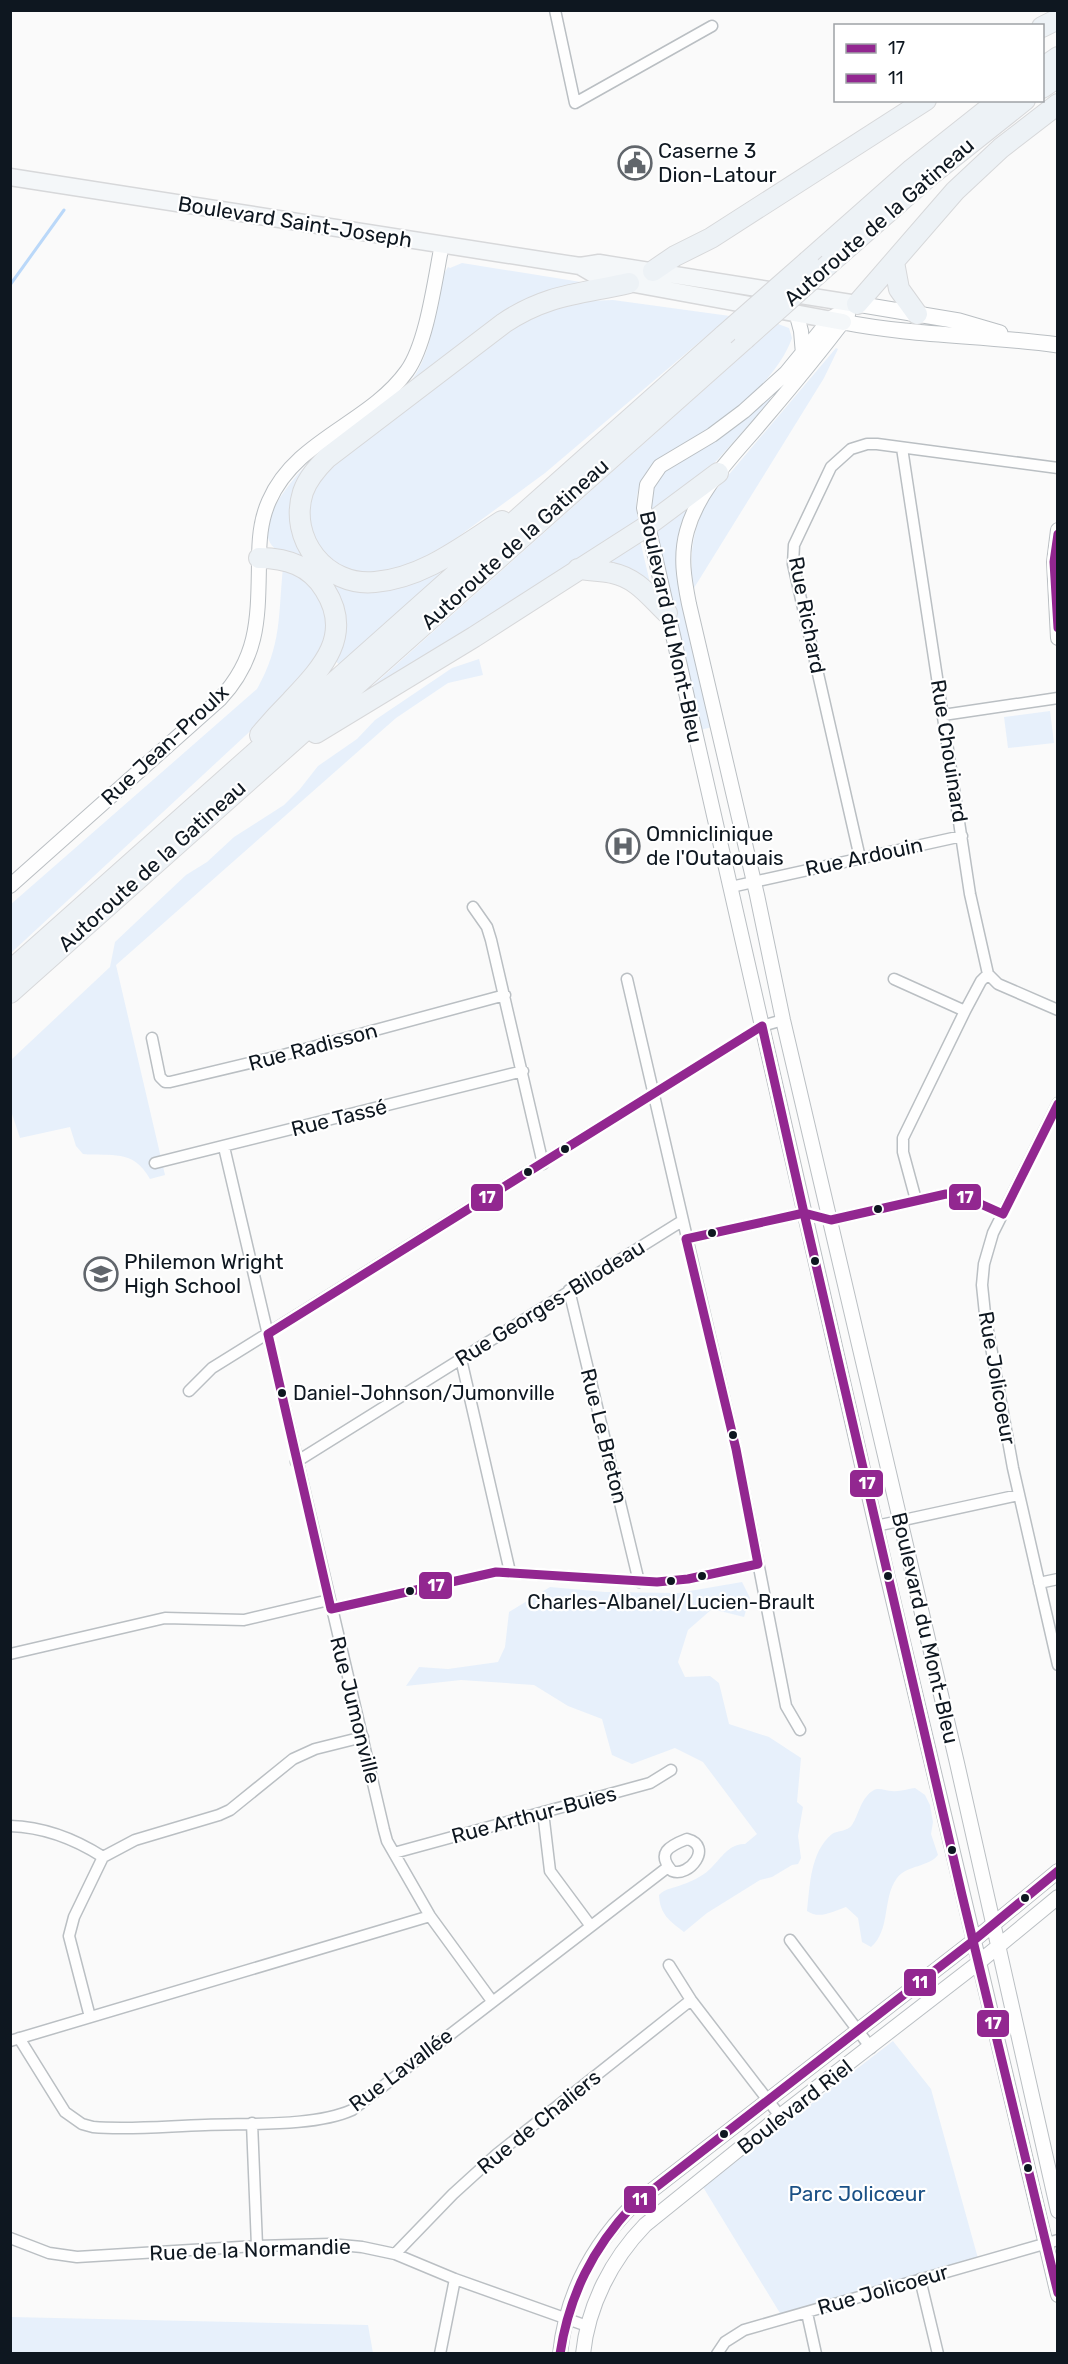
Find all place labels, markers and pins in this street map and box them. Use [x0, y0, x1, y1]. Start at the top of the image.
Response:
place label: Caserne 3 Dion-Latour [658, 138, 777, 187]
public building icon: Caserne 3 Dion-Latour [617, 145, 653, 181]
place label: Omniclinique de l'Outaouais [646, 821, 784, 870]
hospital icon: Omniclinique de l'Outaouais [605, 828, 641, 864]
unlabelled marker [559, 1143, 571, 1155]
unlabelled marker [522, 1166, 534, 1178]
unlabelled marker [872, 1203, 884, 1215]
unlabelled marker [706, 1227, 718, 1239]
place label: Philemon Wright High School [124, 1249, 283, 1298]
unlabelled marker [809, 1255, 821, 1267]
school or university icon: Philemon Wright High School [83, 1256, 119, 1292]
place label: Daniel-Johnson/Jumonville [293, 1381, 555, 1405]
marker: Daniel-Johnson/Jumonville [276, 1387, 288, 1399]
unlabelled marker [727, 1429, 739, 1441]
unlabelled marker [696, 1570, 708, 1582]
unlabelled marker [882, 1570, 894, 1582]
marker: Charles-Albanel/Lucien-Brault [665, 1575, 677, 1587]
unlabelled marker [404, 1585, 416, 1597]
place label: Charles-Albanel/Lucien-Brault [527, 1590, 815, 1614]
unlabelled marker [946, 1844, 958, 1856]
unlabelled marker [1019, 1892, 1031, 1904]
unlabelled marker [718, 2128, 730, 2140]
unlabelled marker [1022, 2162, 1034, 2174]

